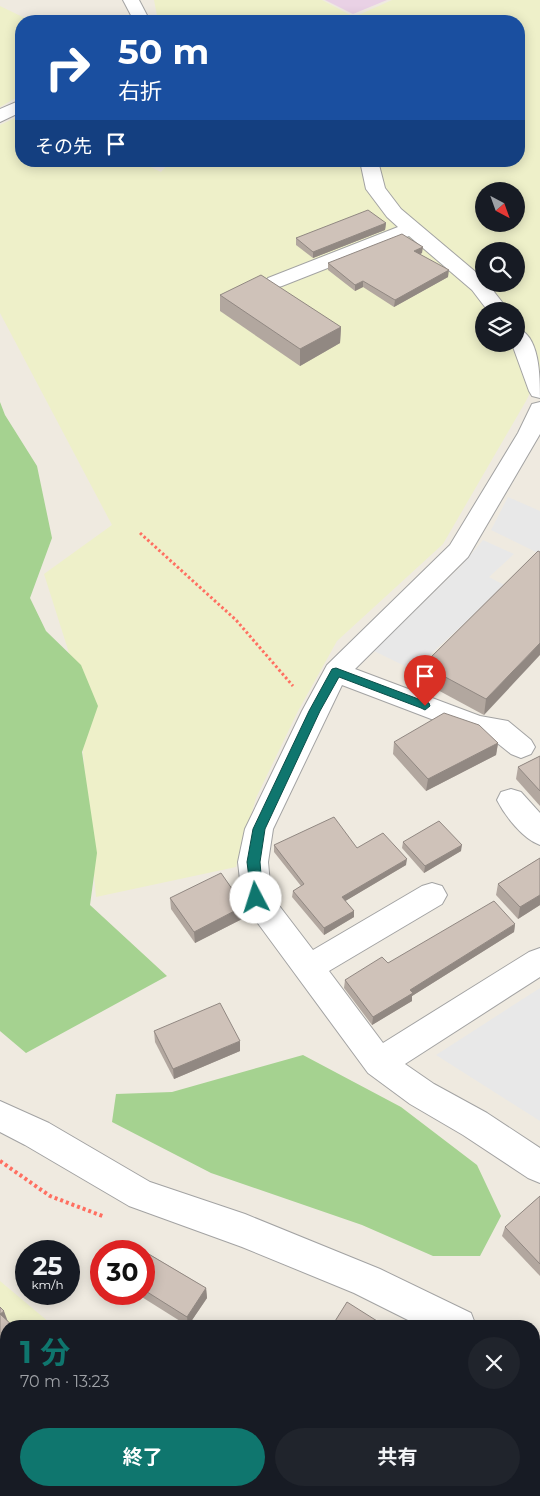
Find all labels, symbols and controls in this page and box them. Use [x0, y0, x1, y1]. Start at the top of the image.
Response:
text: 50 m [118, 30, 209, 73]
icon: right [35, 35, 100, 100]
text: 右折 [118, 78, 162, 105]
icon: arrive [102, 130, 130, 158]
text: その先 [35, 135, 92, 158]
north arrow [475, 182, 525, 232]
map controls [475, 182, 525, 352]
button: search [475, 242, 525, 292]
button: layers [475, 302, 525, 352]
pin [404, 655, 446, 706]
icon: arrive [411, 662, 439, 690]
position arrow [229, 871, 281, 923]
speed limit sign: 30 [90, 1240, 155, 1305]
text: 25 [33, 1251, 62, 1281]
text: km/h [31, 1277, 64, 1292]
text: 1 分 [20, 1334, 70, 1371]
button: close [468, 1337, 520, 1389]
text: 70 m · 13:23 [20, 1372, 110, 1391]
button: 終了 [20, 1428, 265, 1486]
button: 共有 [275, 1428, 520, 1486]

